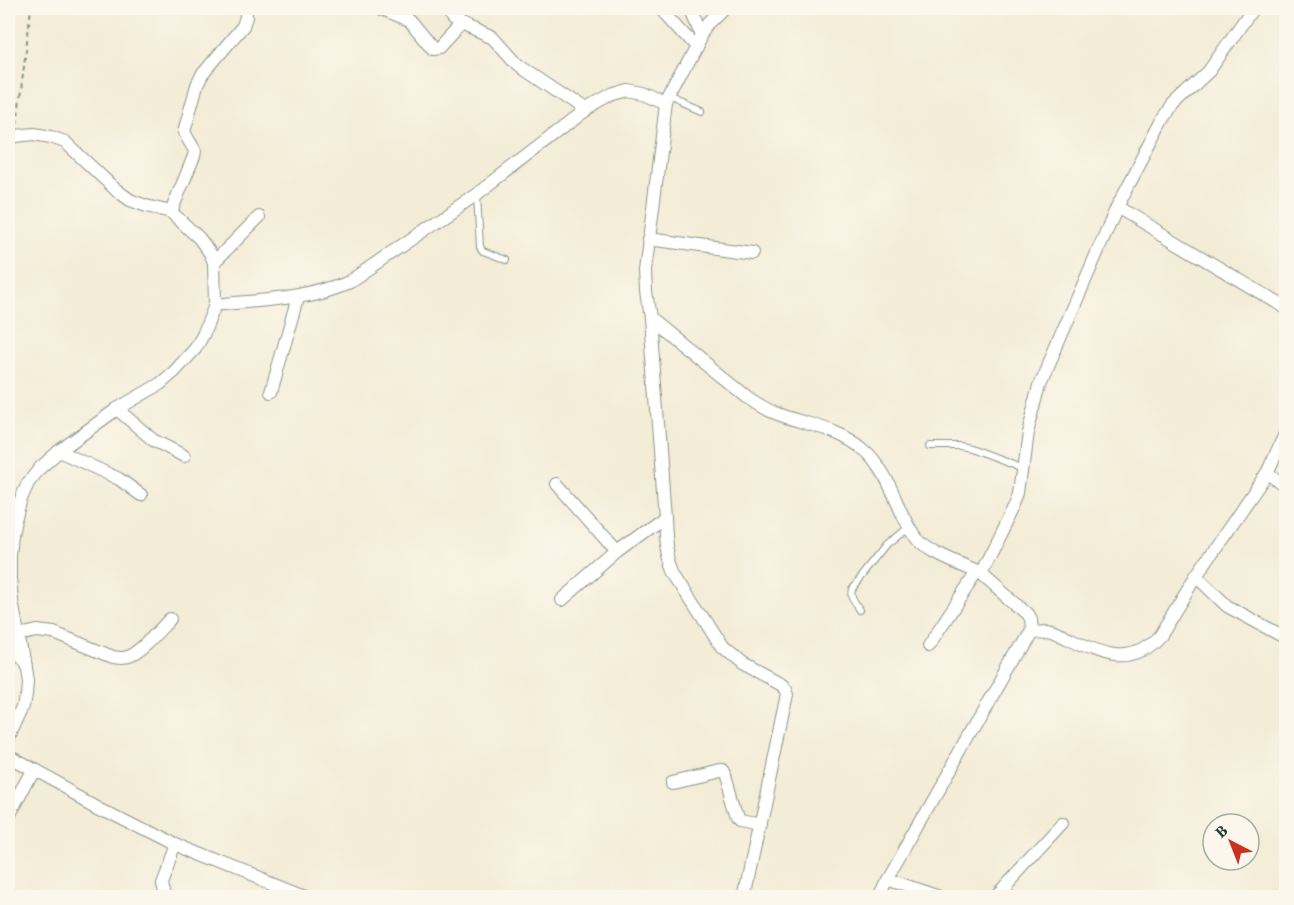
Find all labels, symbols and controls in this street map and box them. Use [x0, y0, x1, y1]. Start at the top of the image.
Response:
north arrow [1201, 812, 1261, 872]
text: B [1211, 820, 1232, 842]

